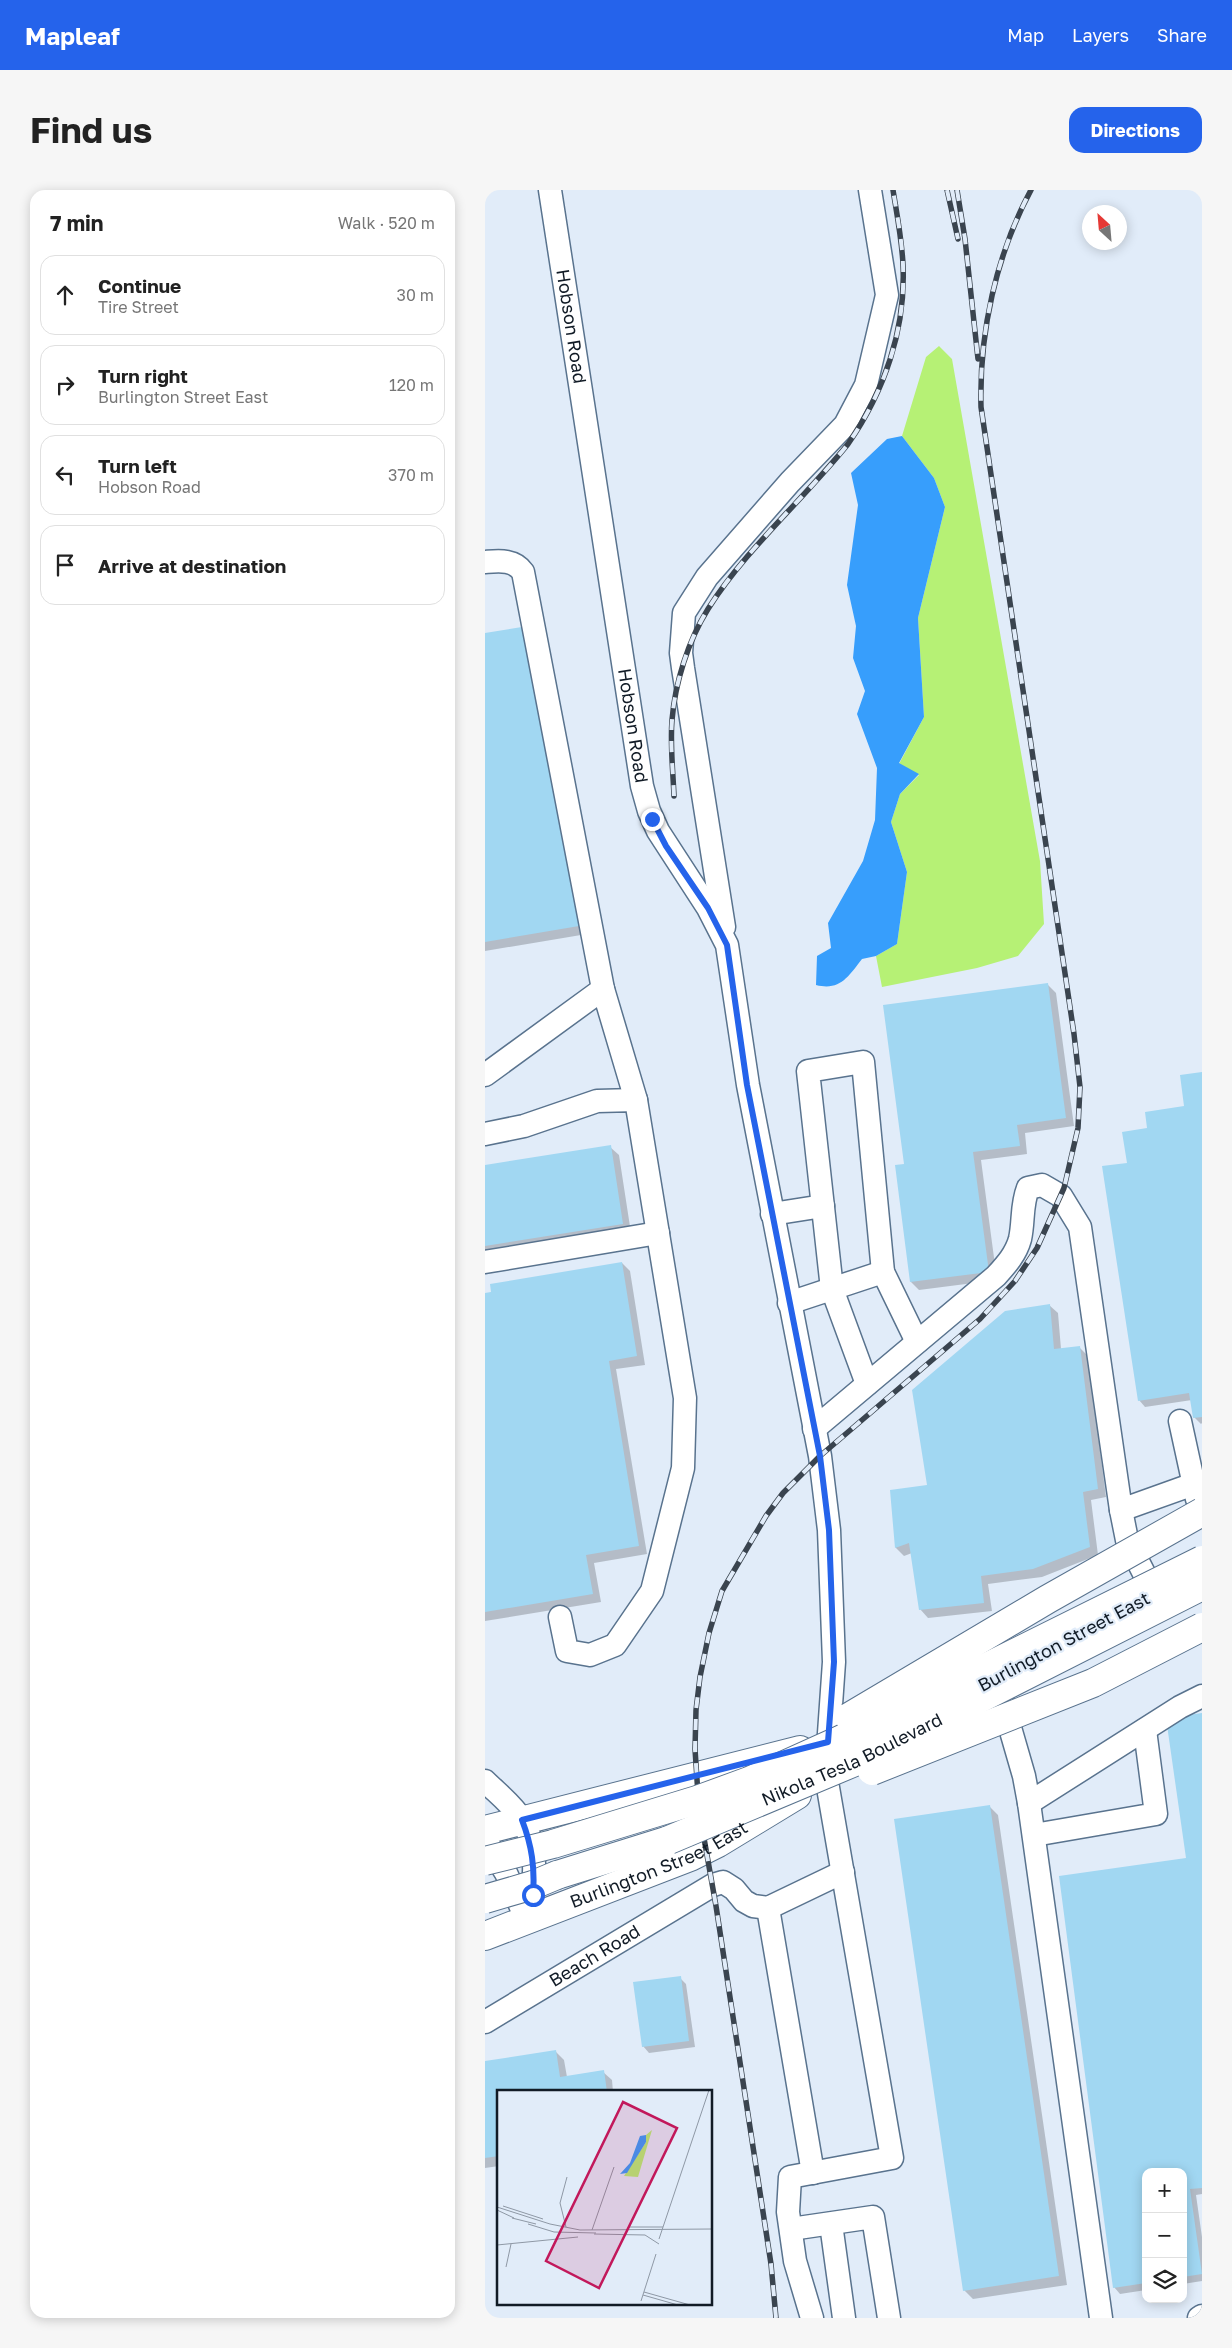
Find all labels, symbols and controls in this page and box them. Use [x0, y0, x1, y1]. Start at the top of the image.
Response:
text: Mapleaf [25, 21, 120, 50]
text: Map [1007, 24, 1044, 46]
text: Layers [1072, 24, 1129, 46]
text: Share [1157, 24, 1207, 46]
button: Directions [1069, 107, 1202, 153]
text: Find us [30, 109, 152, 151]
north arrow [1082, 205, 1127, 250]
text: 7 min [50, 210, 104, 236]
text: Walk · 520 m [338, 213, 435, 233]
street label: Hobson Road [552, 267, 592, 385]
text: Continue [98, 274, 181, 297]
icon: ahead [51, 281, 79, 309]
text: 30 m [397, 285, 434, 305]
text: Tire Street [98, 297, 179, 317]
text: Turn right [98, 364, 188, 387]
icon: right [51, 371, 79, 399]
text: 120 m [389, 375, 434, 395]
text: Burlington Street East [98, 387, 268, 407]
text: Turn left [98, 454, 177, 477]
icon: left [51, 461, 79, 489]
text: 370 m [388, 465, 434, 485]
text: Hobson Road [98, 477, 201, 497]
icon: arrive [51, 551, 79, 579]
text: Arrive at destination [98, 554, 286, 577]
street label: Hobson Road [614, 667, 653, 784]
route end [641, 808, 664, 831]
street label: Burlington Street East [974, 1586, 1153, 1696]
street label: Nikola Tesla Boulevard [758, 1708, 946, 1810]
street label: Burlington Street East [567, 1816, 751, 1912]
route start [522, 1884, 545, 1907]
street label: Beach Road [545, 1919, 644, 1991]
inset map [497, 2090, 713, 2306]
map controls [1142, 2168, 1187, 2303]
button: + [1142, 2168, 1187, 2213]
button: − [1142, 2213, 1187, 2258]
button: layers [1142, 2258, 1187, 2303]

